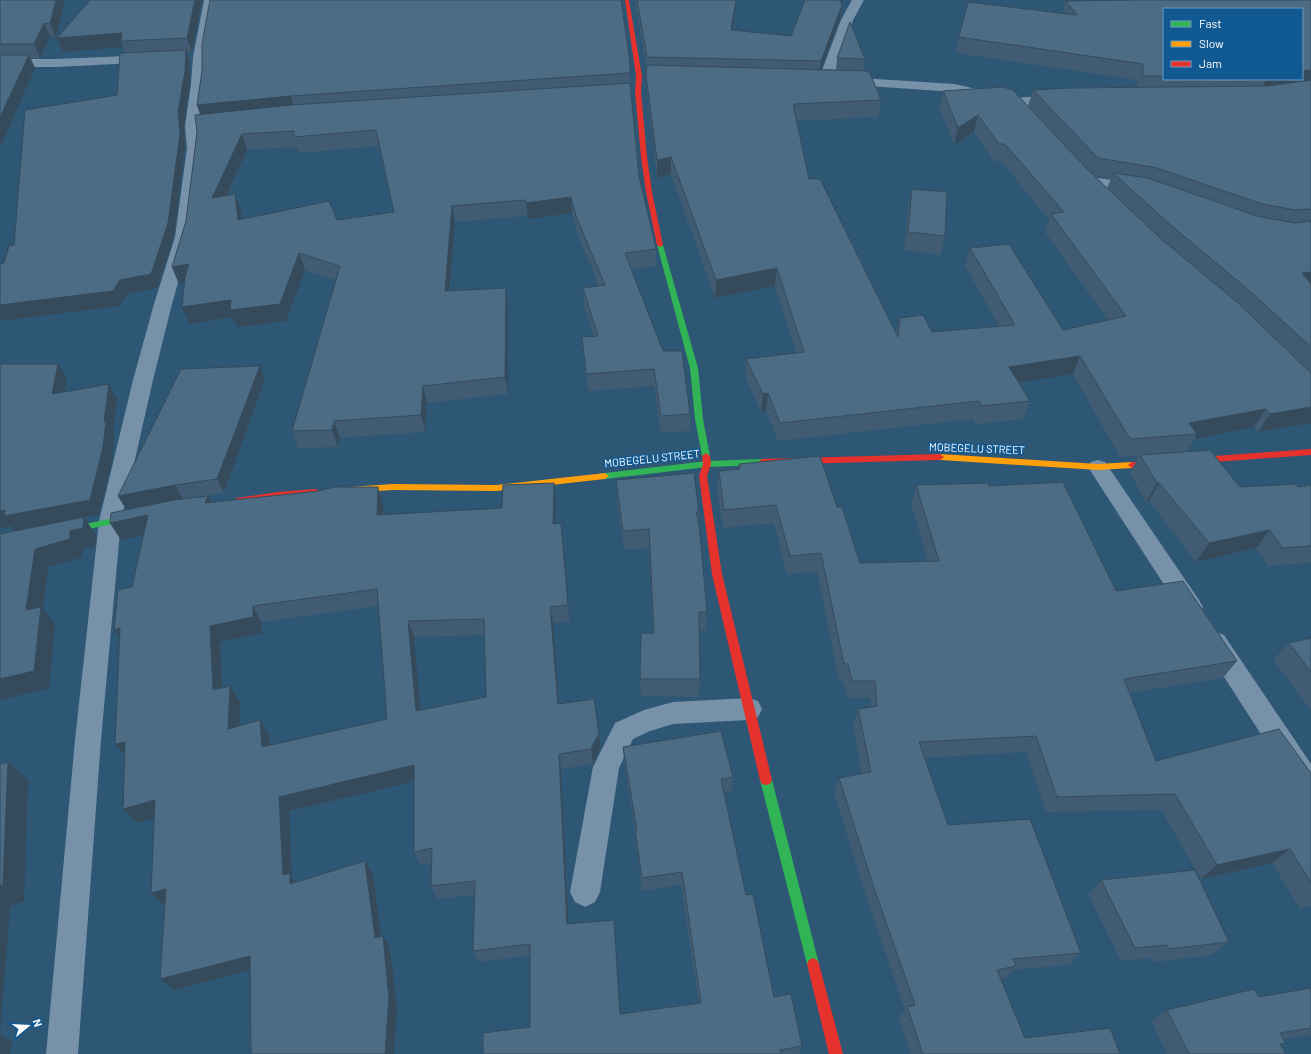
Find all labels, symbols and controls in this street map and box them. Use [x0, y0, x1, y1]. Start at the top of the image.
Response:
legend [1163, 8, 1303, 80]
text: Fast [1199, 16, 1222, 30]
text: Slow [1199, 36, 1224, 50]
text: Jam [1199, 56, 1222, 70]
street label: MOBEGELU STREET [929, 440, 1025, 456]
street label: MOBEGELU STREET [604, 447, 700, 469]
north arrow [8, 1006, 48, 1046]
text: N [31, 1017, 45, 1028]

